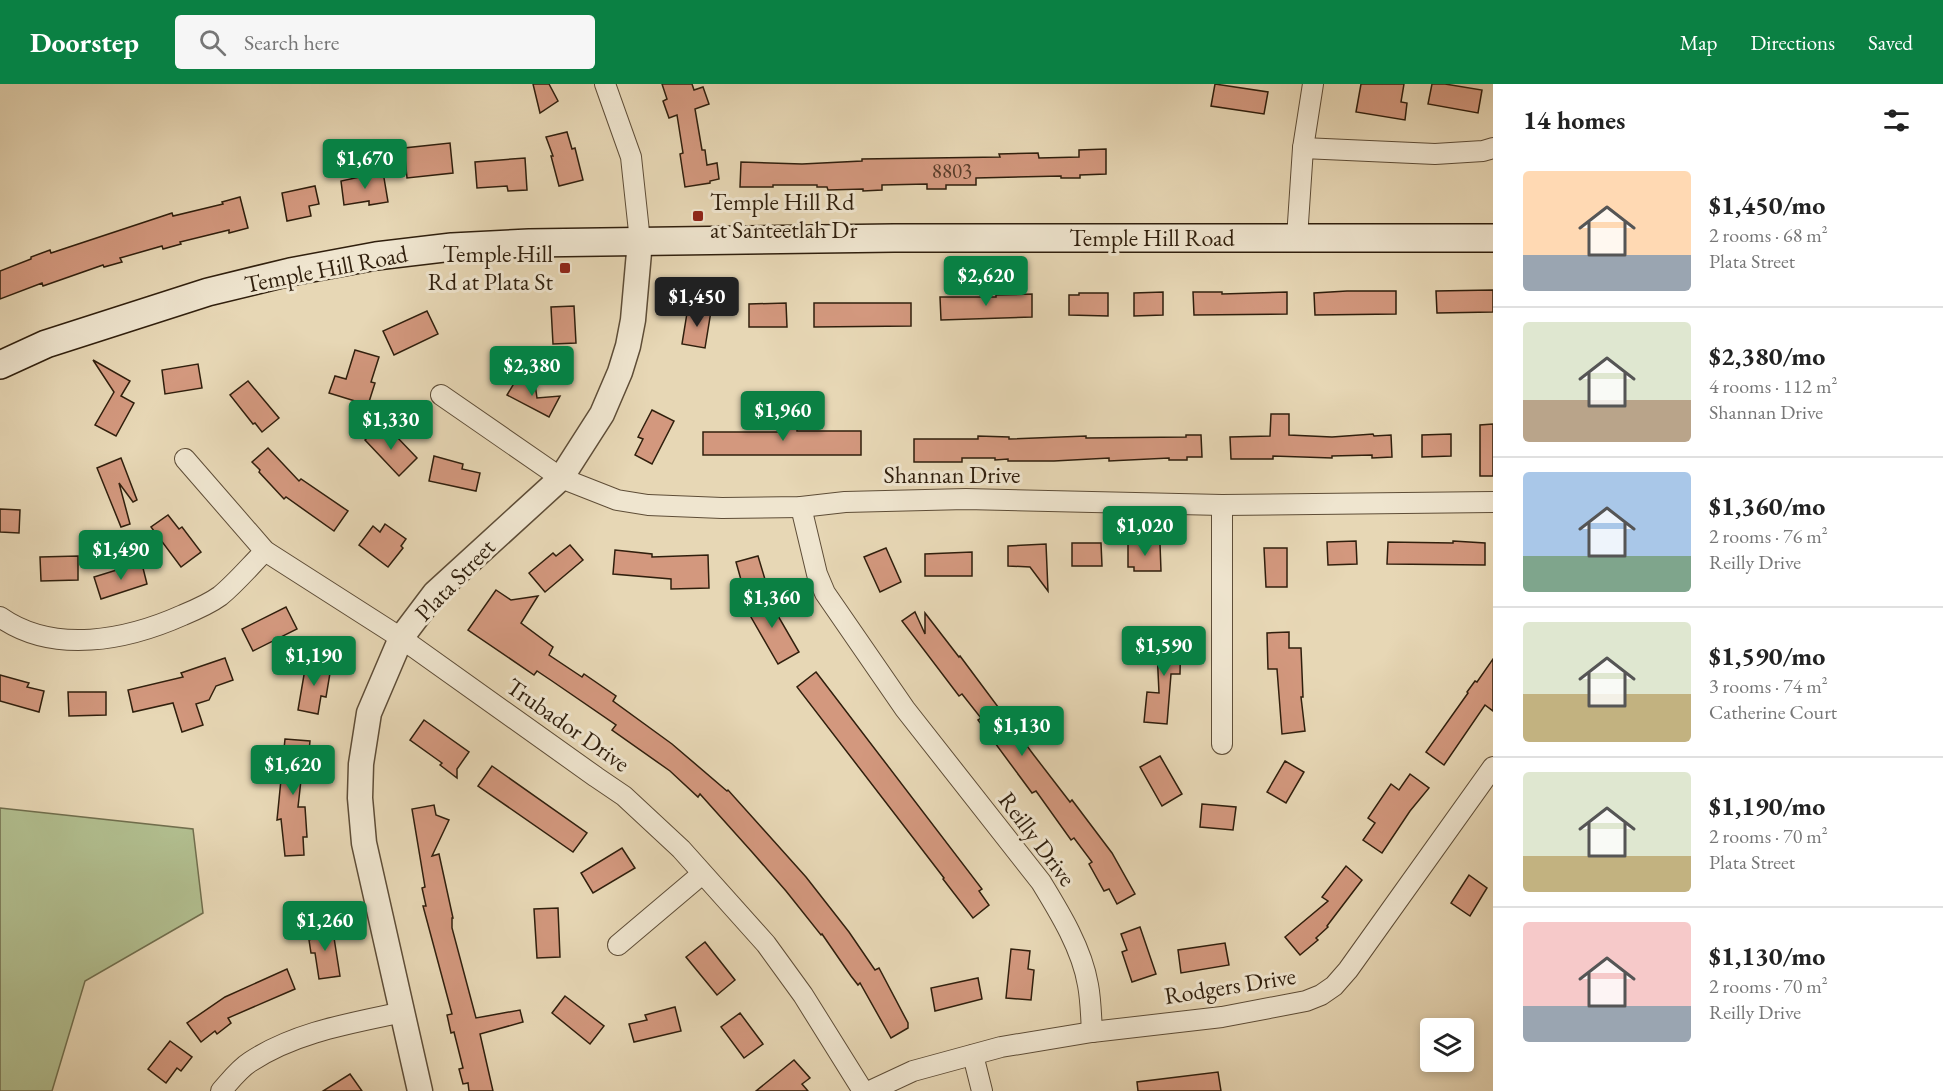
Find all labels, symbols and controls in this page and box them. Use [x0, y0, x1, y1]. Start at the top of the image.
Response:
search box [175, 15, 595, 69]
text: Doorstep [30, 24, 139, 60]
icon: search [196, 26, 229, 59]
text: Search here [244, 28, 339, 57]
text: Map [1680, 29, 1717, 56]
text: Directions [1750, 29, 1835, 56]
text: Saved [1868, 29, 1913, 56]
text: 14 homes [1523, 103, 1625, 137]
icon: filters [1880, 104, 1913, 137]
pin: $1,670 [316, 139, 414, 190]
text: $1,670 [337, 145, 393, 171]
house number: 8803 [932, 157, 972, 184]
place label: Temple Hill Rd at Santeetlah Dr [710, 186, 857, 245]
text: $1,450/mo [1709, 188, 1825, 222]
icon: home [1571, 195, 1643, 267]
marker: Temple Hill Rd at Santeetlah Dr [691, 209, 705, 223]
street label: Temple Hill Road [1069, 222, 1236, 253]
text: 2 rooms · 68 m² [1709, 222, 1828, 248]
street label: Temple Hill Road [242, 237, 411, 300]
place label: Temple Hill Rd at Plata St [428, 238, 553, 297]
text: Plata Street [1709, 248, 1795, 274]
pin: $2,620 [937, 256, 1035, 307]
marker: Temple Hill Rd at Plata St [558, 261, 572, 275]
text: $2,620 [958, 262, 1014, 288]
pin: $1,450 [648, 277, 746, 328]
text: $1,450 [669, 283, 725, 309]
text: $2,380/mo [1709, 339, 1825, 373]
pin: $2,380 [483, 346, 581, 397]
icon: home [1571, 346, 1643, 418]
text: $2,380 [504, 352, 560, 378]
text: 4 rooms · 112 m² [1709, 373, 1837, 399]
pin: $1,960 [734, 391, 832, 442]
text: $1,960 [755, 397, 811, 423]
text: Shannan Drive [1709, 399, 1823, 425]
pin: $1,330 [342, 400, 440, 451]
text: $1,330 [363, 406, 419, 432]
street label: Shannan Drive [884, 459, 1020, 490]
text: $1,360/mo [1709, 489, 1825, 523]
icon: home [1571, 496, 1643, 568]
pin: $1,020 [1096, 506, 1194, 557]
text: $1,020 [1117, 512, 1173, 538]
text: 2 rooms · 76 m² [1709, 523, 1828, 549]
pin: $1,490 [72, 530, 170, 581]
street label: Plata Street [408, 531, 502, 628]
text: $1,490 [93, 536, 149, 562]
text: Reilly Drive [1709, 549, 1801, 575]
pin: $1,360 [723, 578, 821, 629]
text: $1,360 [744, 584, 800, 610]
pin: $1,590 [1115, 626, 1213, 677]
text: $1,590 [1136, 632, 1192, 658]
pin: $1,190 [265, 636, 363, 687]
text: $1,590/mo [1709, 639, 1825, 673]
text: $1,190 [286, 642, 342, 668]
icon: home [1571, 646, 1643, 718]
street label: Trubador Drive [500, 671, 636, 779]
text: 3 rooms · 74 m² [1709, 673, 1828, 699]
text: Catherine Court [1709, 699, 1837, 725]
pin: $1,130 [973, 706, 1071, 757]
text: $1,130 [994, 712, 1050, 738]
pin: $1,620 [244, 745, 342, 796]
text: $1,620 [265, 751, 321, 777]
street label: Reilly Drive [992, 785, 1083, 892]
text: $1,190/mo [1709, 789, 1825, 823]
icon: home [1571, 796, 1643, 868]
text: 2 rooms · 70 m² [1709, 823, 1828, 849]
text: Plata Street [1709, 849, 1795, 875]
pin: $1,260 [276, 901, 374, 952]
text: $1,260 [297, 907, 353, 933]
text: $1,130/mo [1709, 939, 1825, 973]
icon: home [1571, 946, 1643, 1018]
street label: Rodgers Drive [1162, 960, 1298, 1011]
text: 2 rooms · 70 m² [1709, 973, 1828, 999]
text: Reilly Drive [1709, 999, 1801, 1025]
map controls [1420, 1018, 1474, 1072]
button: layers [1420, 1018, 1474, 1072]

